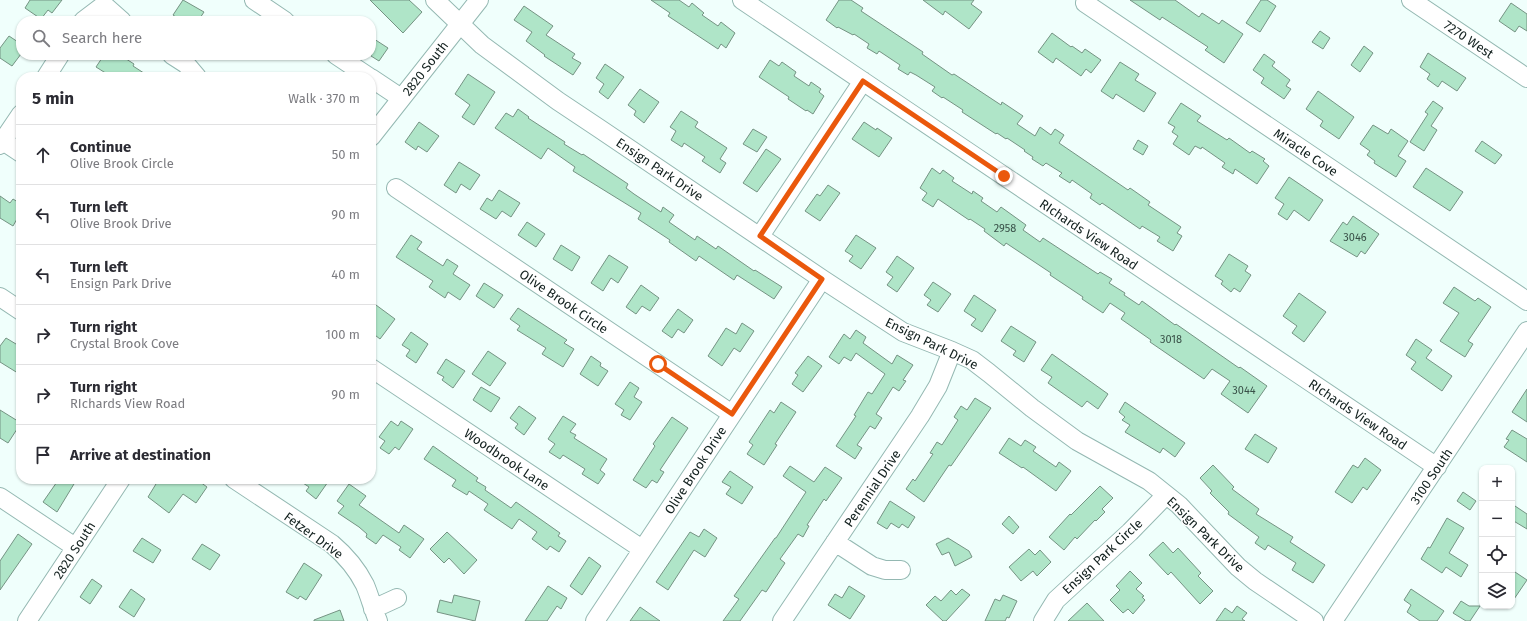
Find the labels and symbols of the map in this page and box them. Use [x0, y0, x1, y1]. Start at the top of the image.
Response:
street label: 7270 West [1441, 17, 1497, 62]
street label: 2820 South [399, 38, 451, 99]
street label: Miracle Cove [1271, 126, 1341, 179]
street label: Ensign Park Drive [613, 135, 706, 204]
route end [995, 167, 1013, 185]
street label: RIchards View Road [1037, 196, 1141, 273]
house number: 2958 [994, 222, 1016, 235]
house number: 3046 [1343, 231, 1367, 244]
street label: Olive Brook Circle [517, 266, 611, 337]
street label: Ensign Park Drive [883, 314, 981, 372]
house number: 3018 [1160, 333, 1182, 346]
route start [649, 355, 667, 373]
street label: RIchards View Road [1306, 376, 1410, 453]
house number: 3044 [1232, 384, 1256, 397]
street label: Olive Brook Drive [661, 424, 729, 517]
street label: Woodbrook Lane [461, 425, 552, 493]
street label: 3100 South [1407, 445, 1456, 507]
street label: Perennial Drive [841, 447, 904, 530]
street label: Ensign Park Drive [1164, 494, 1247, 575]
street label: Fetzer Drive [281, 509, 346, 562]
street label: Ensign Park Circle [1059, 516, 1145, 597]
street label: 2820 South [50, 519, 98, 582]

